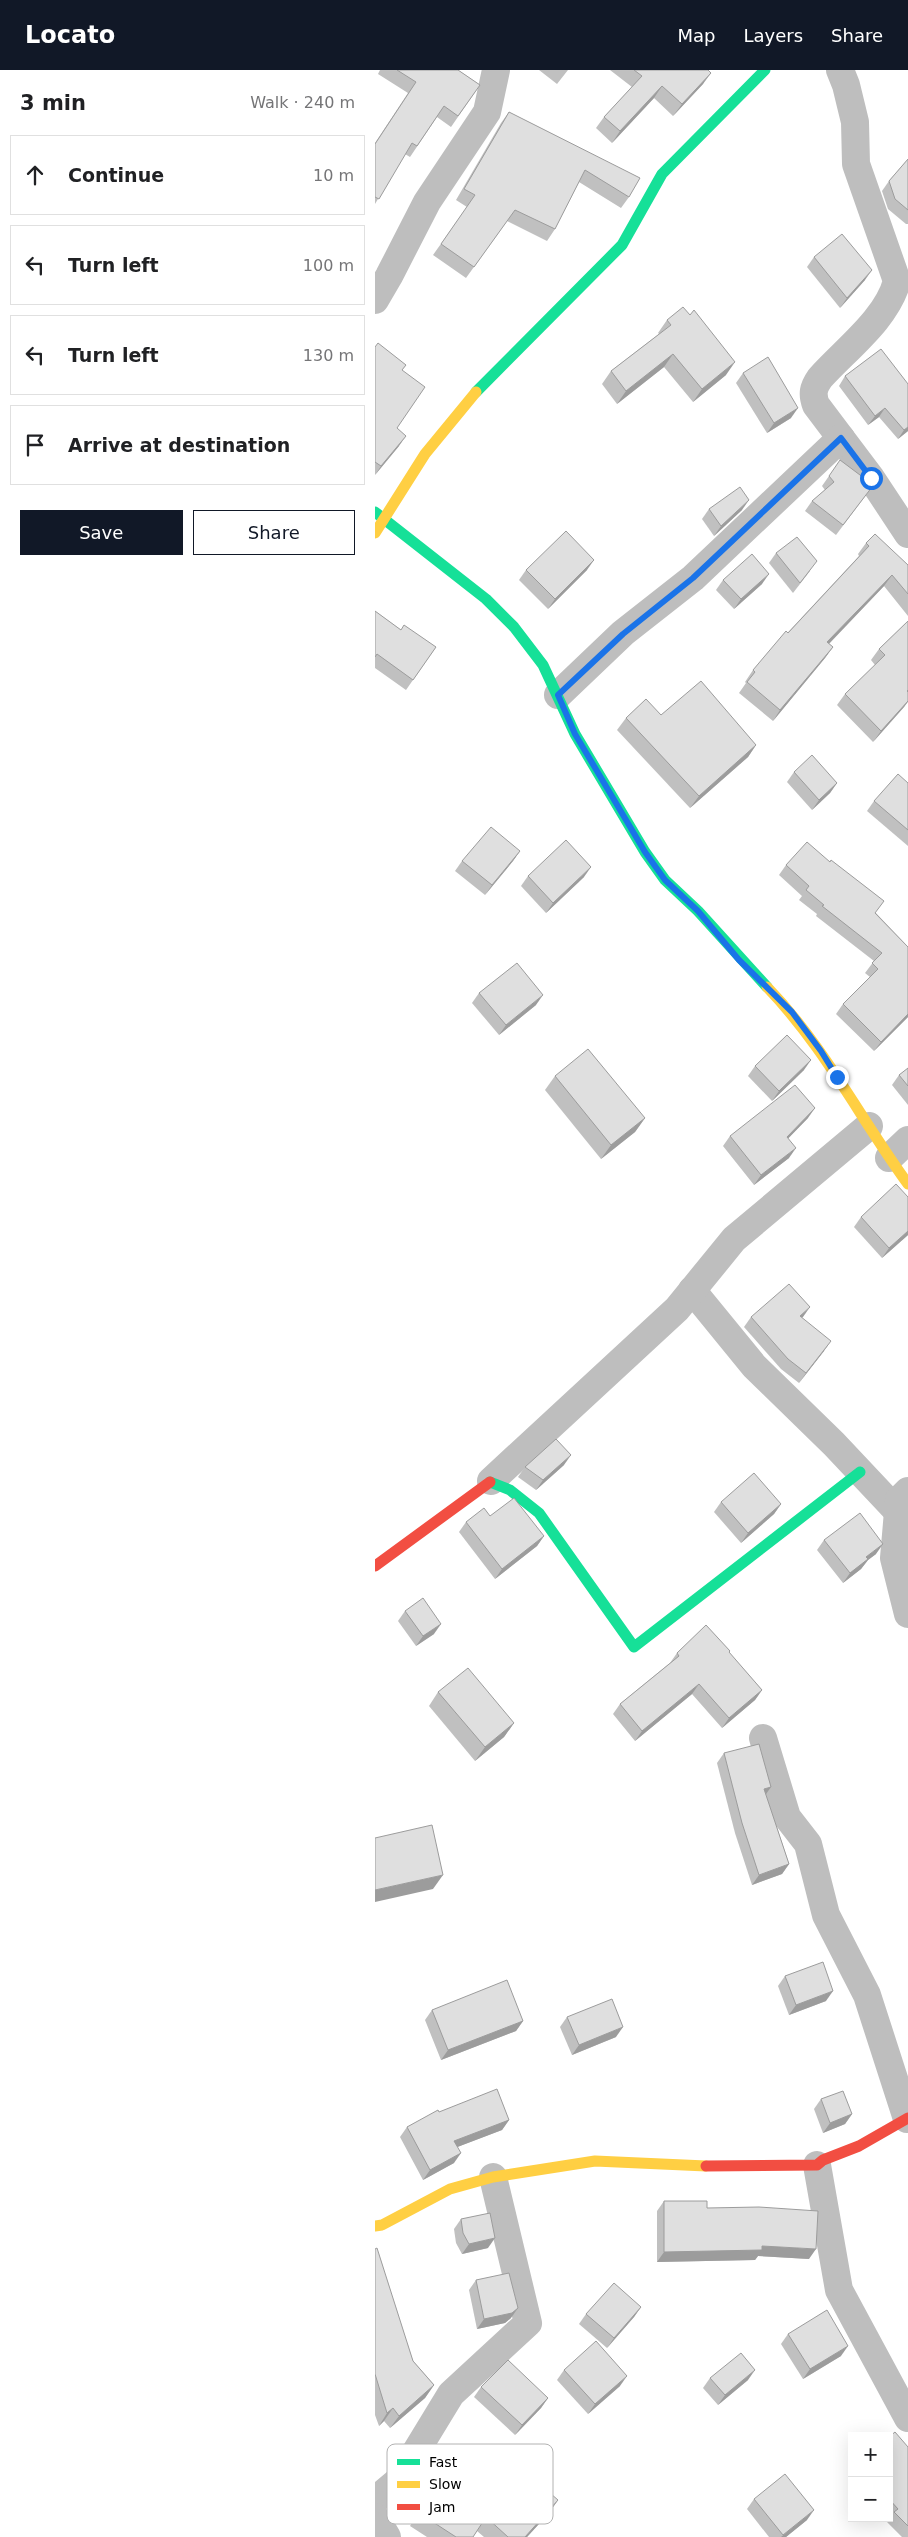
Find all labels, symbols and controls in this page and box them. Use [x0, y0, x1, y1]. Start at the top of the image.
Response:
text: Locato [25, 21, 115, 49]
text: Map [677, 25, 715, 46]
text: Layers [743, 25, 803, 46]
text: Share [831, 25, 883, 46]
text: 3 min [20, 91, 86, 115]
text: Walk · 240 m [250, 93, 355, 112]
icon: ahead [21, 161, 49, 189]
text: Continue [68, 164, 164, 186]
text: 10 m [313, 166, 354, 185]
icon: left [21, 251, 49, 279]
text: Turn left [68, 254, 159, 276]
text: 100 m [303, 256, 354, 275]
icon: left [21, 341, 49, 369]
text: Turn left [68, 344, 159, 366]
text: 130 m [303, 346, 354, 365]
icon: arrive [21, 431, 49, 459]
text: Arrive at destination [68, 434, 290, 456]
route start [860, 467, 883, 490]
button: Save [20, 510, 183, 555]
button: Share [193, 510, 355, 555]
route end [826, 1066, 849, 1089]
map controls [848, 2432, 893, 2522]
button: + [848, 2432, 893, 2477]
legend [387, 2444, 553, 2524]
text: Fast [429, 2454, 458, 2470]
text: Slow [429, 2476, 462, 2492]
button: − [848, 2477, 893, 2522]
text: Jam [428, 2499, 455, 2515]

